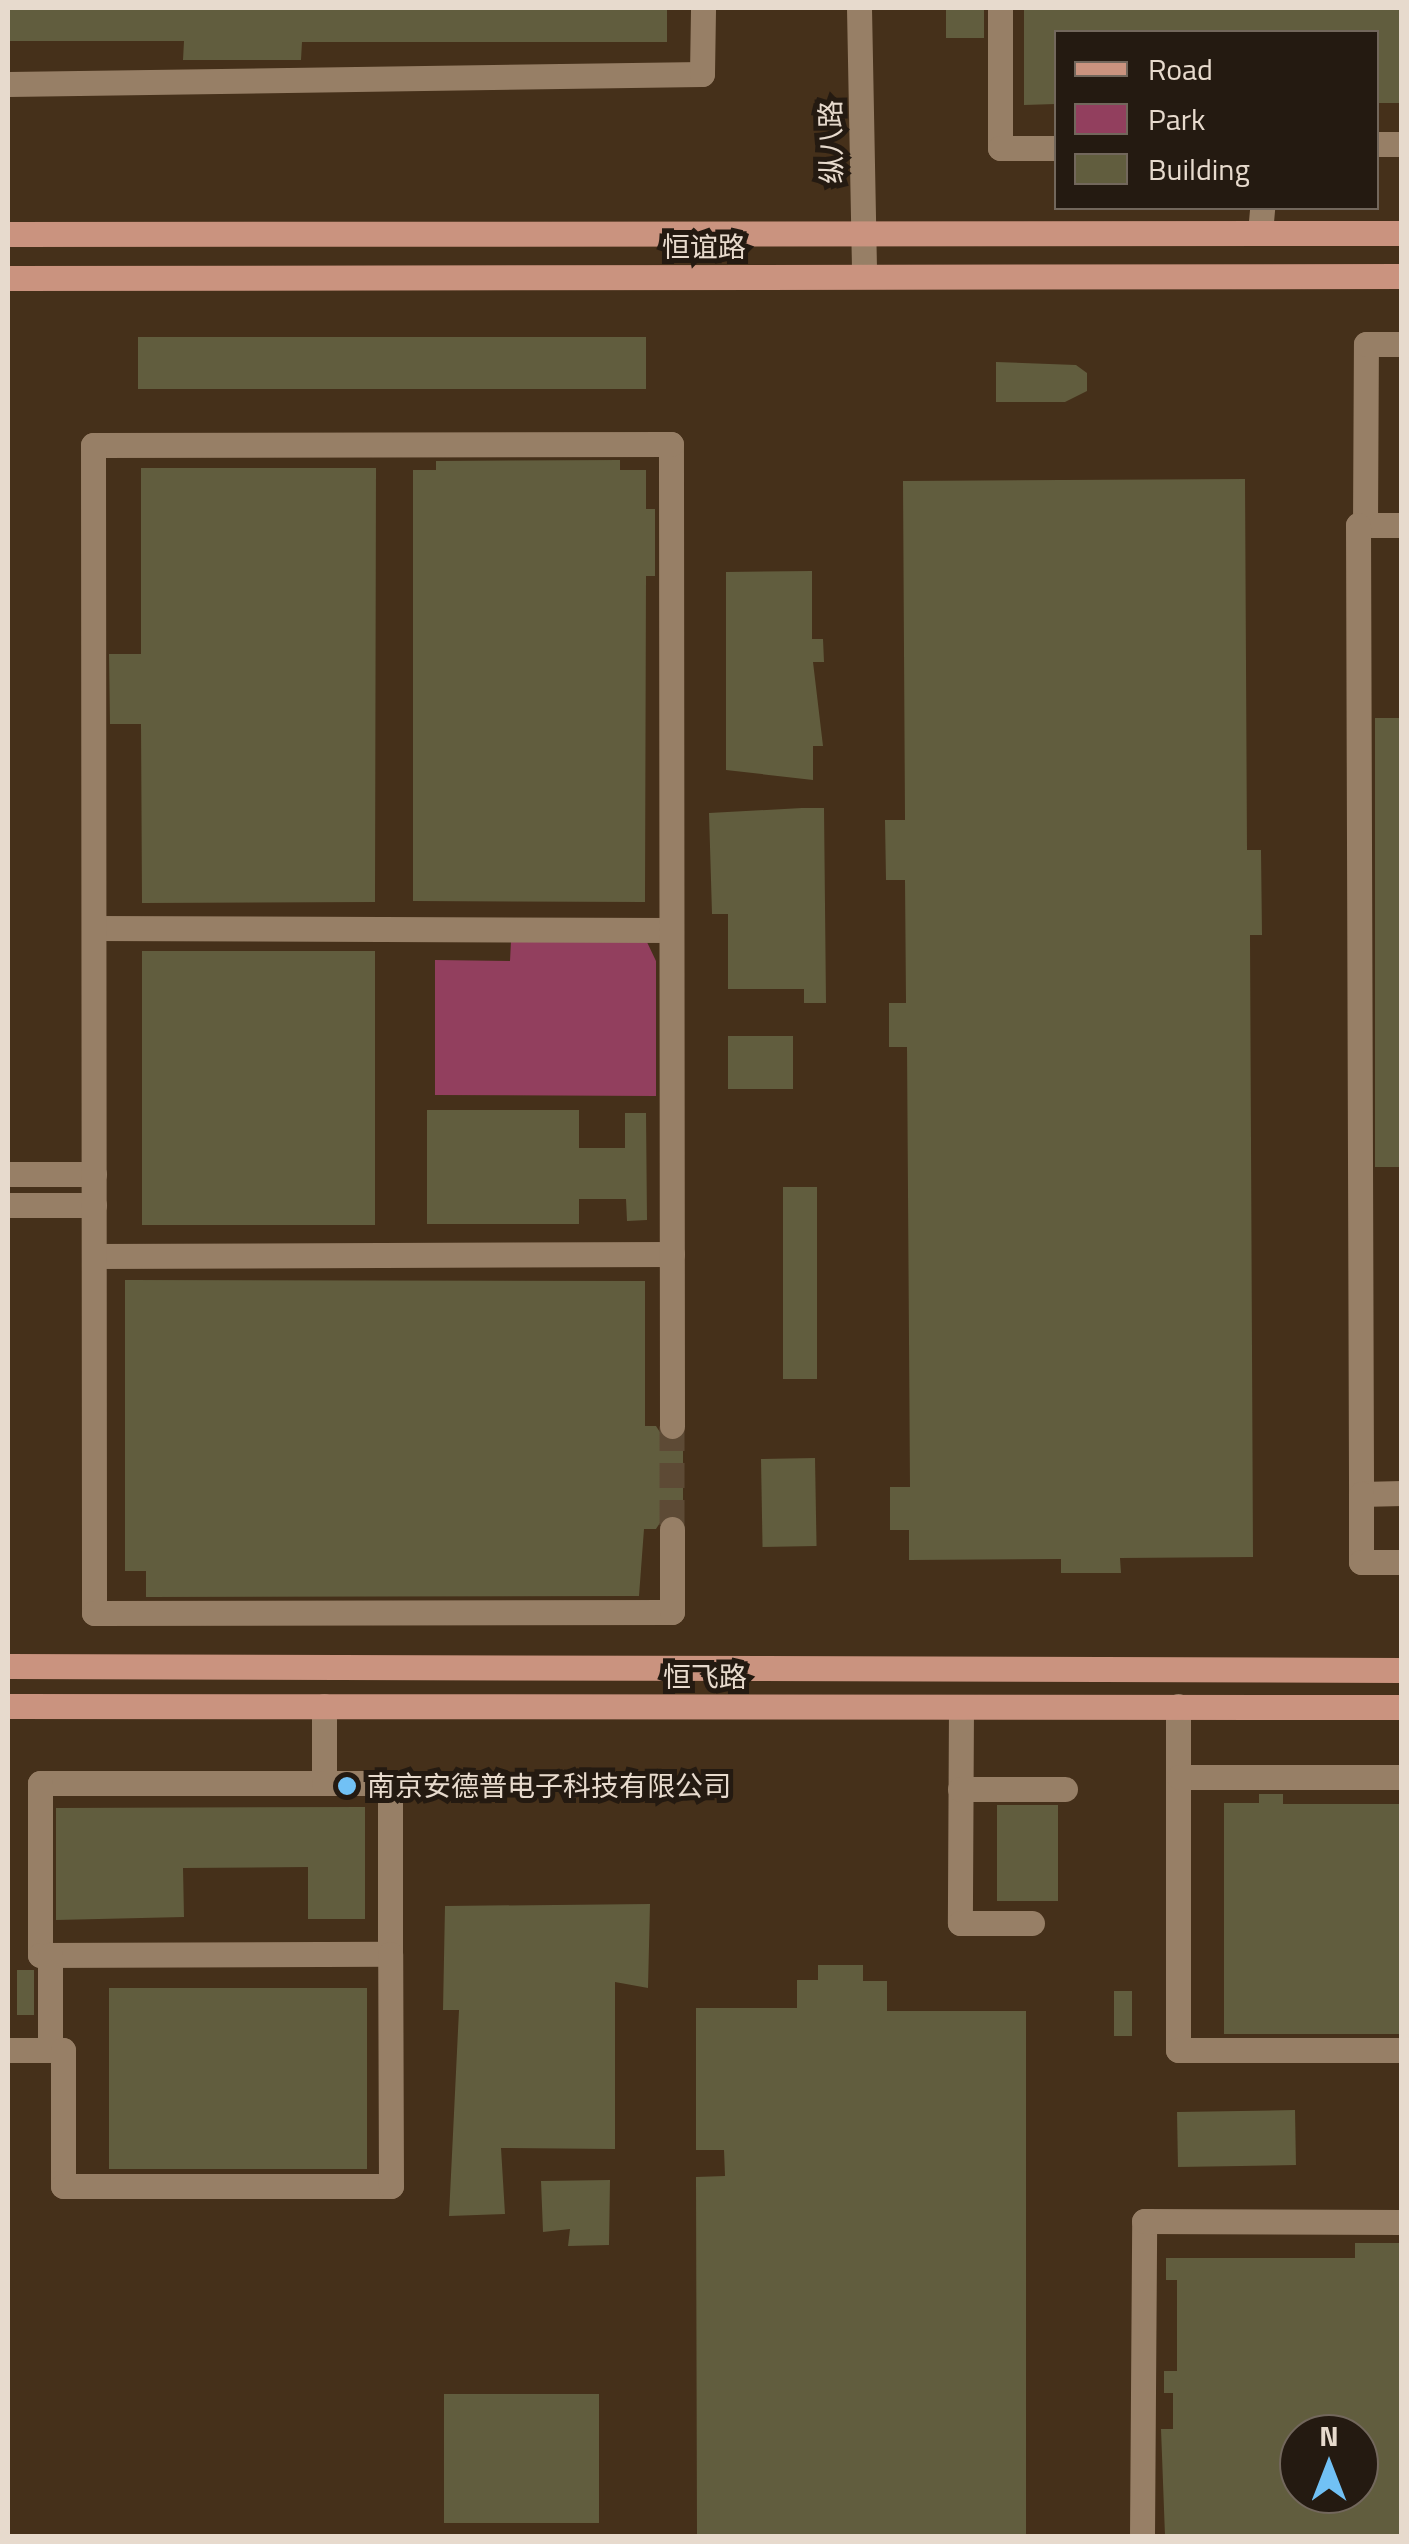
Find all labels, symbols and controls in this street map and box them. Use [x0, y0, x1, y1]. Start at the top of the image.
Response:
legend [1054, 30, 1379, 210]
text: Road [1148, 46, 1213, 92]
text: Park [1148, 96, 1205, 142]
street label: 纵八路 [813, 100, 849, 184]
text: Building [1148, 146, 1250, 192]
street label: 恒谊路 [662, 230, 746, 264]
street label: 恒飞路 [663, 1660, 747, 1694]
place label: 南京安德普电子科技有限公司 [367, 1769, 731, 1803]
marker: 南京安德普电子科技有限公司 [336, 1775, 358, 1797]
north arrow [1279, 2414, 1379, 2514]
text: N [1319, 2414, 1339, 2457]

